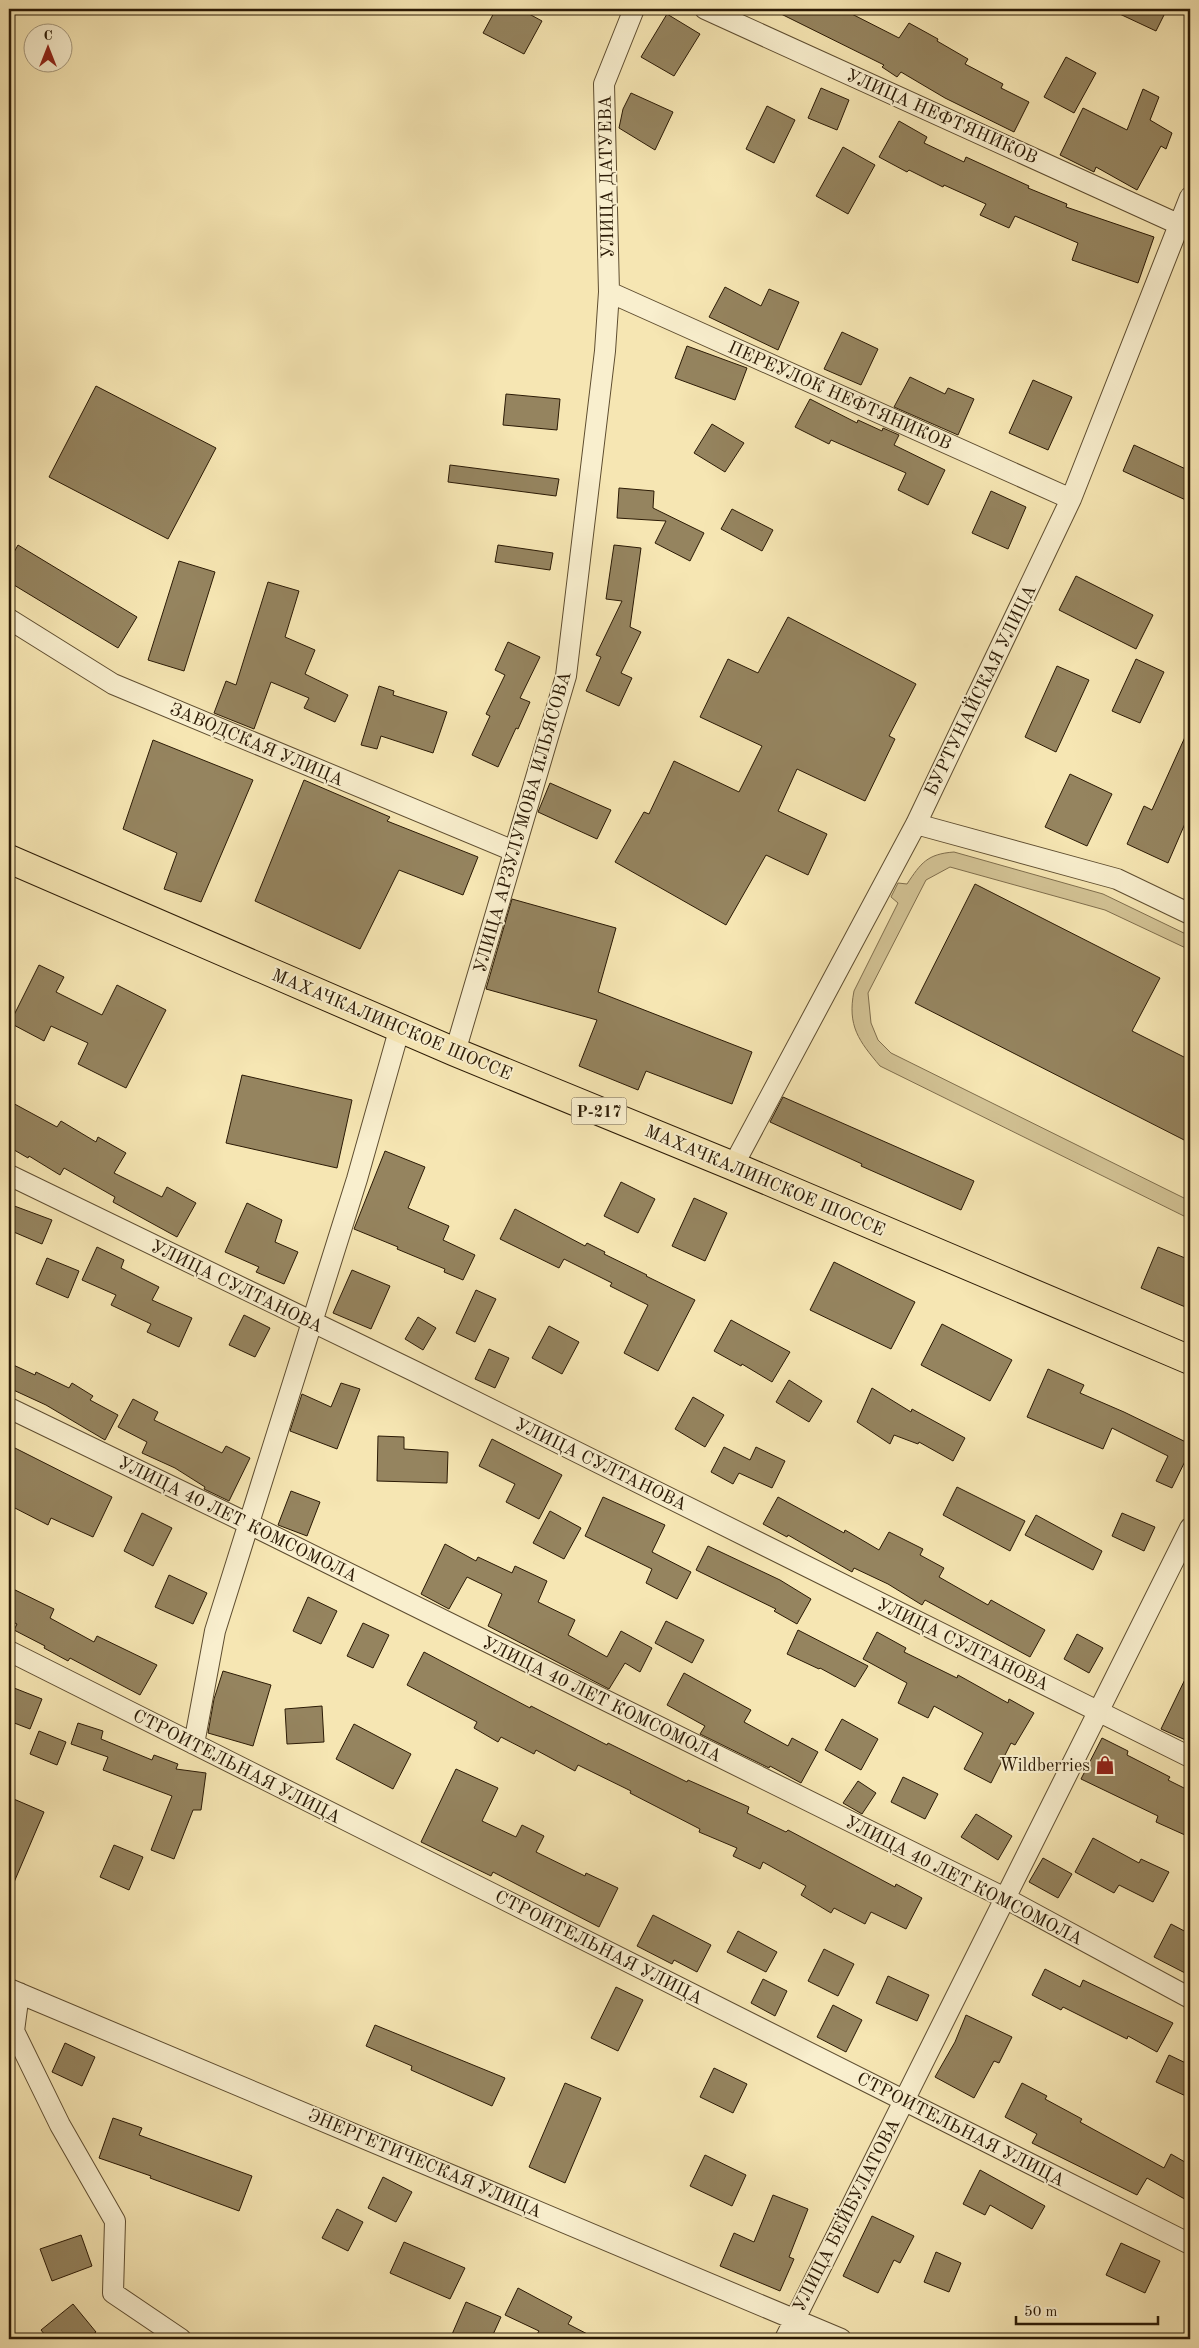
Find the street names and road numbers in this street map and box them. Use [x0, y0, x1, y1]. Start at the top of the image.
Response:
street label: УЛИЦА НЕФТЯНИКОВ [843, 66, 1040, 167]
street label: УЛИЦА ДАТУЕВА [597, 95, 617, 259]
street label: ПЕРЕУЛОК НЕФТЯНИКОВ [725, 338, 954, 453]
street label: БУРТУНАЙСКАЯ УЛИЦА [918, 580, 1040, 799]
street label: УЛИЦА АРЗУЛУМОВА ИЛЬЯСОВА [471, 669, 575, 975]
street label: ЗАВОДСКАЯ УЛИЦА [167, 700, 346, 790]
street label: МАХАЧКАЛИНСКОЕ ШОССЕ [269, 966, 514, 1084]
road number: Р-217 [572, 1098, 626, 1124]
street label: МАХАЧКАЛИНСКОЕ ШОССЕ [642, 1122, 887, 1240]
street label: УЛИЦА СУЛТАНОВА [148, 1237, 326, 1337]
street label: УЛИЦА СУЛТАНОВА [512, 1415, 690, 1515]
street label: УЛИЦА 40 ЛЕТ КОМСОМОЛА [115, 1454, 360, 1586]
street label: УЛИЦА СУЛТАНОВА [874, 1595, 1052, 1695]
street label: УЛИЦА 40 ЛЕТ КОМСОМОЛА [479, 1634, 724, 1766]
street label: СТРОИТЕЛЬНАЯ УЛИЦА [130, 1707, 344, 1827]
street label: УЛИЦА 40 ЛЕТ КОМСОМОЛА [842, 1813, 1085, 1949]
street label: СТРОИТЕЛЬНАЯ УЛИЦА [492, 1888, 706, 2008]
street label: СТРОИТЕЛЬНАЯ УЛИЦА [854, 2070, 1068, 2190]
street label: ЭНЕРГЕТИЧЕСКАЯ УЛИЦА [305, 2106, 544, 2222]
street label: УЛИЦА БЕЙБУЛАТОВА [787, 2114, 904, 2315]

